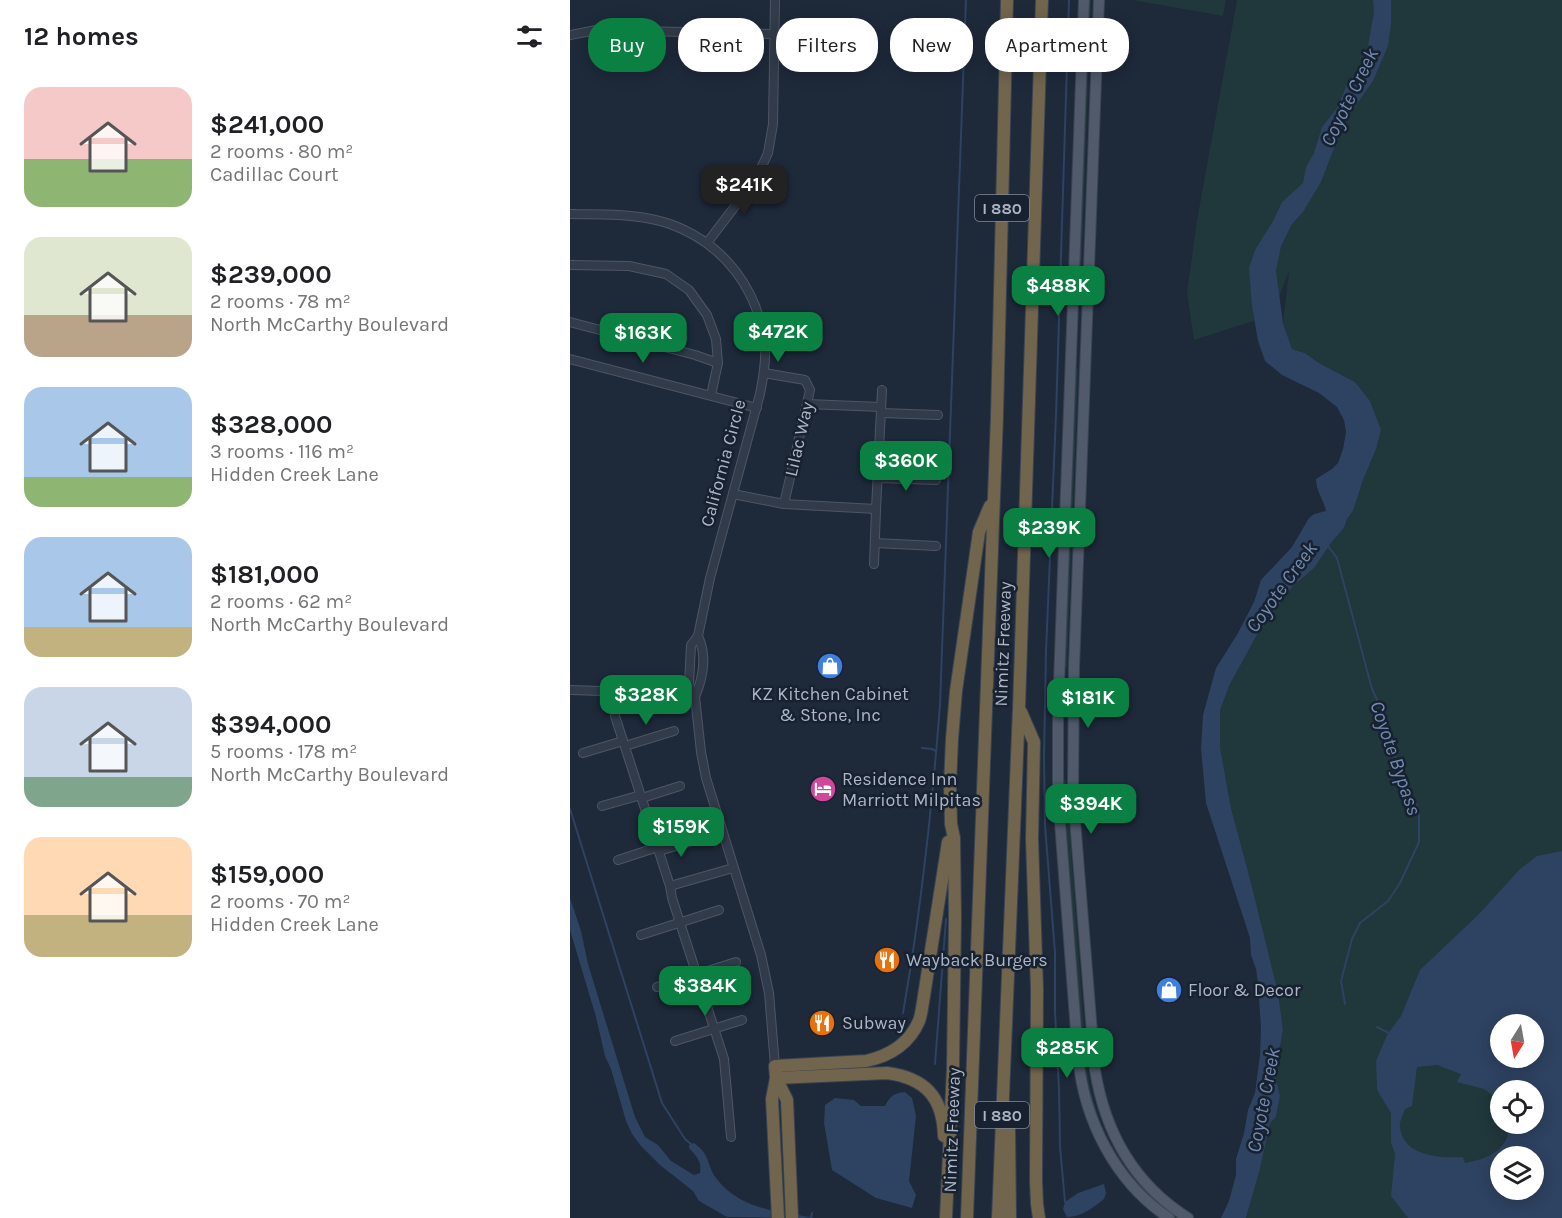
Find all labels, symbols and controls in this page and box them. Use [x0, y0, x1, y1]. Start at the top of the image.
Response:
chip: Buy [588, 18, 666, 72]
chip: Rent [678, 18, 764, 72]
chip: Filters [776, 18, 878, 72]
chip: New [890, 18, 973, 72]
chip: Apartment [985, 18, 1129, 72]
icon: filters [513, 20, 546, 53]
text: 12 homes [24, 21, 139, 52]
water label: Coyote Creek [1316, 44, 1383, 150]
text: $241,000 [210, 109, 324, 140]
icon: home [72, 111, 144, 183]
text: 2 rooms · 80 m² [210, 140, 353, 163]
text: Cadillac Court [210, 163, 338, 186]
pin: $241K [702, 165, 786, 216]
text: $241K [715, 173, 773, 196]
road number: I 880 [975, 195, 1029, 221]
text: $239,000 [210, 259, 332, 290]
icon: home [72, 261, 144, 333]
pin: $488K [1016, 266, 1100, 317]
text: $488K [1026, 274, 1090, 297]
text: 2 rooms · 78 m² [210, 290, 351, 313]
pin: $472K [736, 312, 820, 363]
text: North McCarthy Boulevard [210, 313, 449, 336]
pin: $163K [601, 313, 685, 364]
text: $472K [748, 320, 808, 343]
text: $163K [614, 321, 672, 344]
street label: California Circle [695, 397, 751, 529]
street label: Lilac Way [780, 399, 818, 479]
text: $328,000 [210, 409, 333, 440]
icon: home [72, 411, 144, 483]
text: 3 rooms · 116 m² [210, 440, 354, 463]
pin: $360K [864, 441, 948, 492]
text: $360K [874, 449, 938, 472]
text: Hidden Creek Lane [210, 463, 379, 486]
pin: $239K [1007, 508, 1091, 559]
text: $239K [1017, 516, 1081, 539]
water label: Coyote Creek [1241, 537, 1322, 637]
text: $181,000 [210, 559, 319, 590]
icon: home [72, 561, 144, 633]
street label: Nimitz Freeway [990, 580, 1016, 707]
text: 2 rooms · 62 m² [210, 590, 352, 613]
text: North McCarthy Boulevard [210, 613, 449, 636]
shop icon: KZ Kitchen Cabinet & Stone, Inc [815, 651, 845, 681]
pin: $328K [604, 675, 688, 726]
pin: $181K [1046, 678, 1130, 729]
text: $328K [614, 683, 678, 706]
place label: KZ Kitchen Cabinet & Stone, Inc [751, 683, 909, 726]
text: $181K [1061, 686, 1115, 709]
water label: Coyote Bypass [1365, 698, 1426, 818]
text: $394,000 [210, 709, 331, 740]
icon: home [72, 711, 144, 783]
text: 5 rooms · 178 m² [210, 740, 357, 763]
text: North McCarthy Boulevard [210, 763, 449, 786]
place label: Residence Inn Marriott Milpitas [842, 768, 981, 811]
hotel icon: Residence Inn Marriott Milpitas [808, 774, 838, 804]
pin: $394K [1049, 784, 1133, 835]
text: $394K [1059, 792, 1123, 815]
pin: $159K [639, 807, 723, 858]
text: $159K [652, 815, 710, 838]
text: $159,000 [210, 859, 324, 890]
icon: home [72, 861, 144, 933]
text: 2 rooms · 70 m² [210, 890, 350, 913]
text: Hidden Creek Lane [210, 913, 379, 936]
restaurant icon: Wayback Burgers [872, 945, 902, 975]
place label: Wayback Burgers [906, 949, 1048, 971]
pin: $384K [663, 966, 747, 1017]
text: $384K [673, 974, 737, 997]
shop icon: Floor & Decor [1154, 975, 1184, 1005]
place label: Floor & Decor [1188, 979, 1301, 1001]
restaurant icon: Subway [807, 1008, 837, 1038]
place label: Subway [842, 1012, 906, 1034]
north arrow [1490, 1014, 1544, 1068]
map controls [1490, 1014, 1544, 1200]
pin: $285K [1025, 1028, 1109, 1079]
text: $285K [1035, 1036, 1099, 1059]
water label: Coyote Creek [1242, 1045, 1285, 1154]
street label: Nimitz Freeway [939, 1066, 965, 1193]
button: locate [1490, 1080, 1544, 1134]
road number: I 880 [975, 1102, 1029, 1128]
button: layers [1490, 1146, 1544, 1200]

